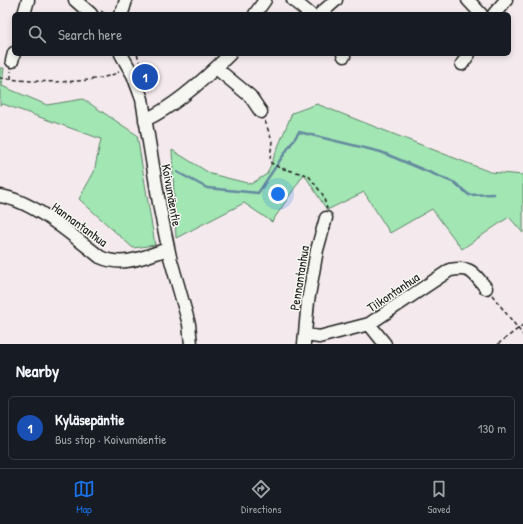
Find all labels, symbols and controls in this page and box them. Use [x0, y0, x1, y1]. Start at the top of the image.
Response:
search box [12, 12, 511, 56]
icon: search [26, 23, 48, 45]
text: Search here [58, 24, 122, 45]
pin: 1 [132, 62, 158, 92]
street label: Koivumäentie [158, 162, 186, 228]
your location [268, 184, 288, 204]
street label: Hannantanhua [48, 198, 112, 250]
street label: Pennantanhua [285, 244, 313, 312]
street label: Tiikontanhua [363, 268, 423, 316]
text: Nearby [16, 359, 59, 382]
text: Kyläsepäntie [55, 409, 124, 430]
text: 1 [28, 419, 32, 437]
text: 130 m [478, 419, 506, 437]
text: Bus stop · Koivumäentie [55, 430, 167, 448]
tab: Map [73, 478, 95, 516]
tab: Directions [241, 478, 282, 516]
tab: Saved [428, 478, 450, 516]

